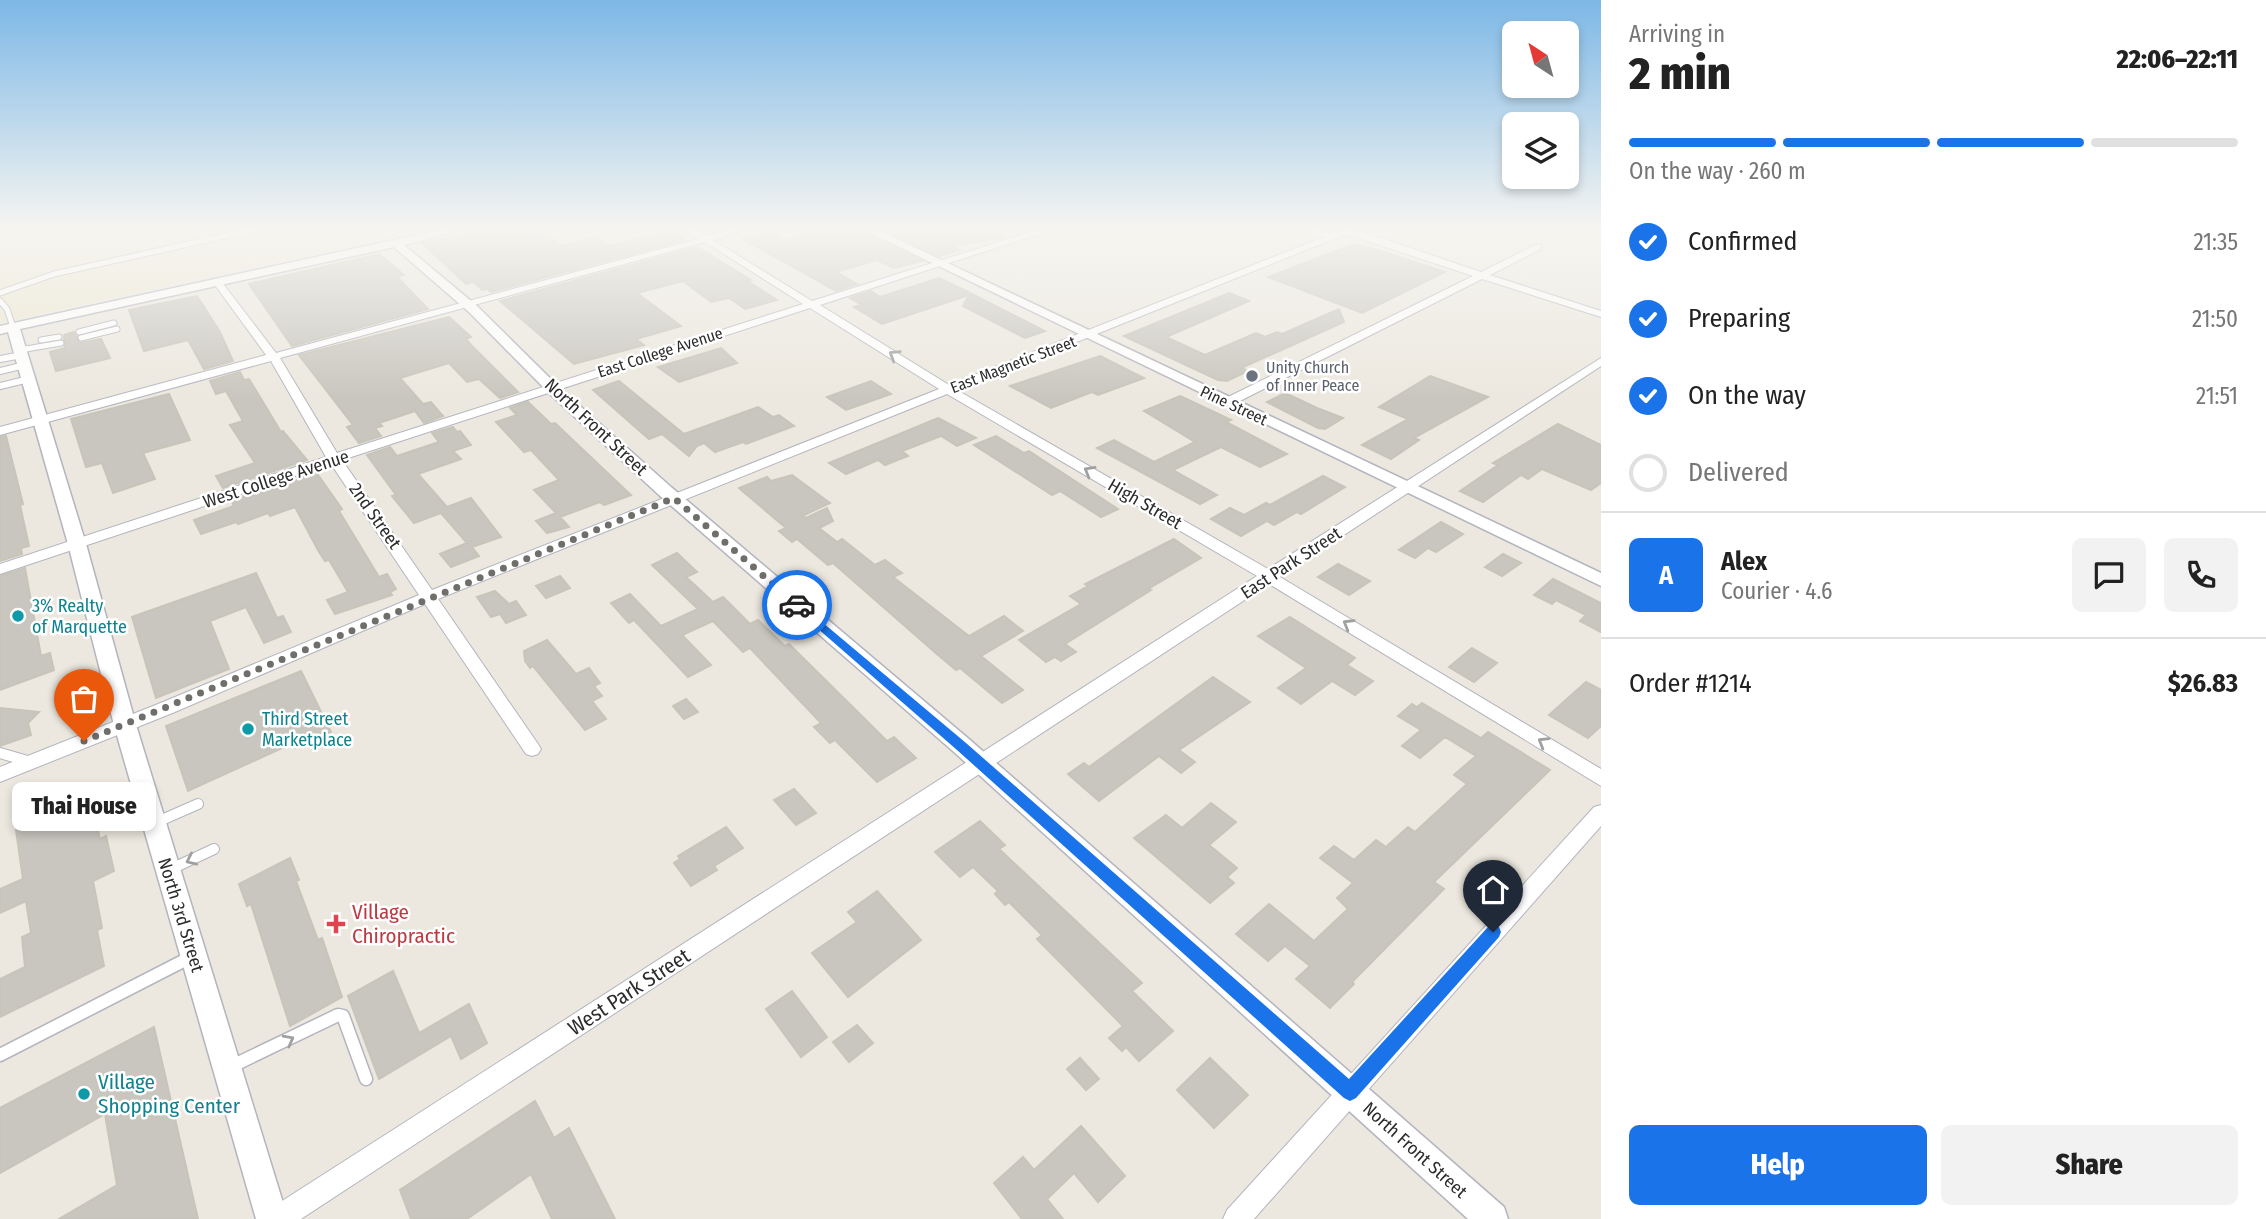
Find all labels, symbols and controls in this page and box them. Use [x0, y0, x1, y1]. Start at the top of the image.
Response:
text: Arriving in [1629, 20, 1725, 48]
north arrow [1502, 21, 1578, 98]
map controls [1502, 21, 1579, 189]
text: 22:06–22:11 [2116, 44, 2238, 75]
text: 2 min [1629, 46, 1731, 101]
button: layers [1502, 112, 1579, 189]
text: On the way · 260 m [1629, 157, 1806, 185]
icon: check [1629, 223, 1667, 261]
text: Confirmed [1688, 226, 1798, 257]
text: 21:35 [2193, 228, 2238, 256]
icon: check [1629, 300, 1667, 338]
text: Preparing [1688, 303, 1790, 334]
text: 21:50 [2192, 305, 2238, 333]
street label: East College Avenue [595, 323, 725, 382]
street label: East Magnetic Street [948, 331, 1079, 397]
one-way arrow [888, 350, 901, 363]
place label: Unity Church of Inner Peace [1266, 358, 1359, 395]
marker: Unity Church of Inner Peace [1244, 368, 1260, 384]
street label: North Front Street [540, 374, 652, 480]
icon: check [1629, 377, 1667, 415]
text: On the way [1688, 380, 1806, 411]
street label: Pine Street [1197, 382, 1271, 430]
text: 21:51 [2196, 382, 2238, 410]
street label: West College Avenue [200, 445, 352, 513]
text: Delivered [1688, 457, 1789, 488]
one-way arrow [1084, 466, 1096, 479]
street label: High Street [1104, 474, 1186, 534]
street label: 2nd Street [344, 479, 406, 553]
street label: East Park Street [1237, 522, 1345, 604]
button: chat [2072, 538, 2146, 612]
button: phone [2164, 538, 2238, 612]
text: Alex [1721, 546, 1767, 577]
text: A [1659, 560, 1673, 591]
courier [762, 570, 832, 640]
text: Courier · 4.6 [1721, 577, 1832, 605]
icon: car [778, 586, 816, 624]
place label: 3% Realty of Marquette [32, 595, 127, 638]
marker: 3% Realty of Marquette [10, 608, 26, 624]
one-way arrow [1343, 620, 1356, 633]
text: Order #1214 [1629, 668, 1752, 699]
text: $26.83 [2168, 668, 2238, 699]
pin [54, 669, 114, 741]
icon: bag [65, 680, 103, 718]
place label: Third Street Marketplace [262, 708, 352, 751]
marker: Third Street Marketplace [240, 721, 256, 737]
one-way arrow [1537, 738, 1550, 751]
callout: Thai House [12, 783, 156, 832]
text: Thai House [31, 792, 137, 820]
one-way arrow [186, 852, 198, 866]
street label: North 3rd Street [153, 855, 209, 975]
pin [1463, 860, 1523, 932]
icon: home [1474, 871, 1512, 909]
place label: Village Chiropractic [352, 899, 455, 949]
marker: Village Chiropractic [326, 914, 346, 934]
street label: West Park Street [563, 943, 695, 1041]
one-way arrow [282, 1035, 294, 1048]
place label: Village Shopping Center [98, 1069, 241, 1119]
marker: Village Shopping Center [76, 1086, 92, 1102]
street label: North Front Street [1358, 1097, 1472, 1203]
button: Help [1629, 1125, 1927, 1205]
button: Share [1941, 1125, 2238, 1205]

